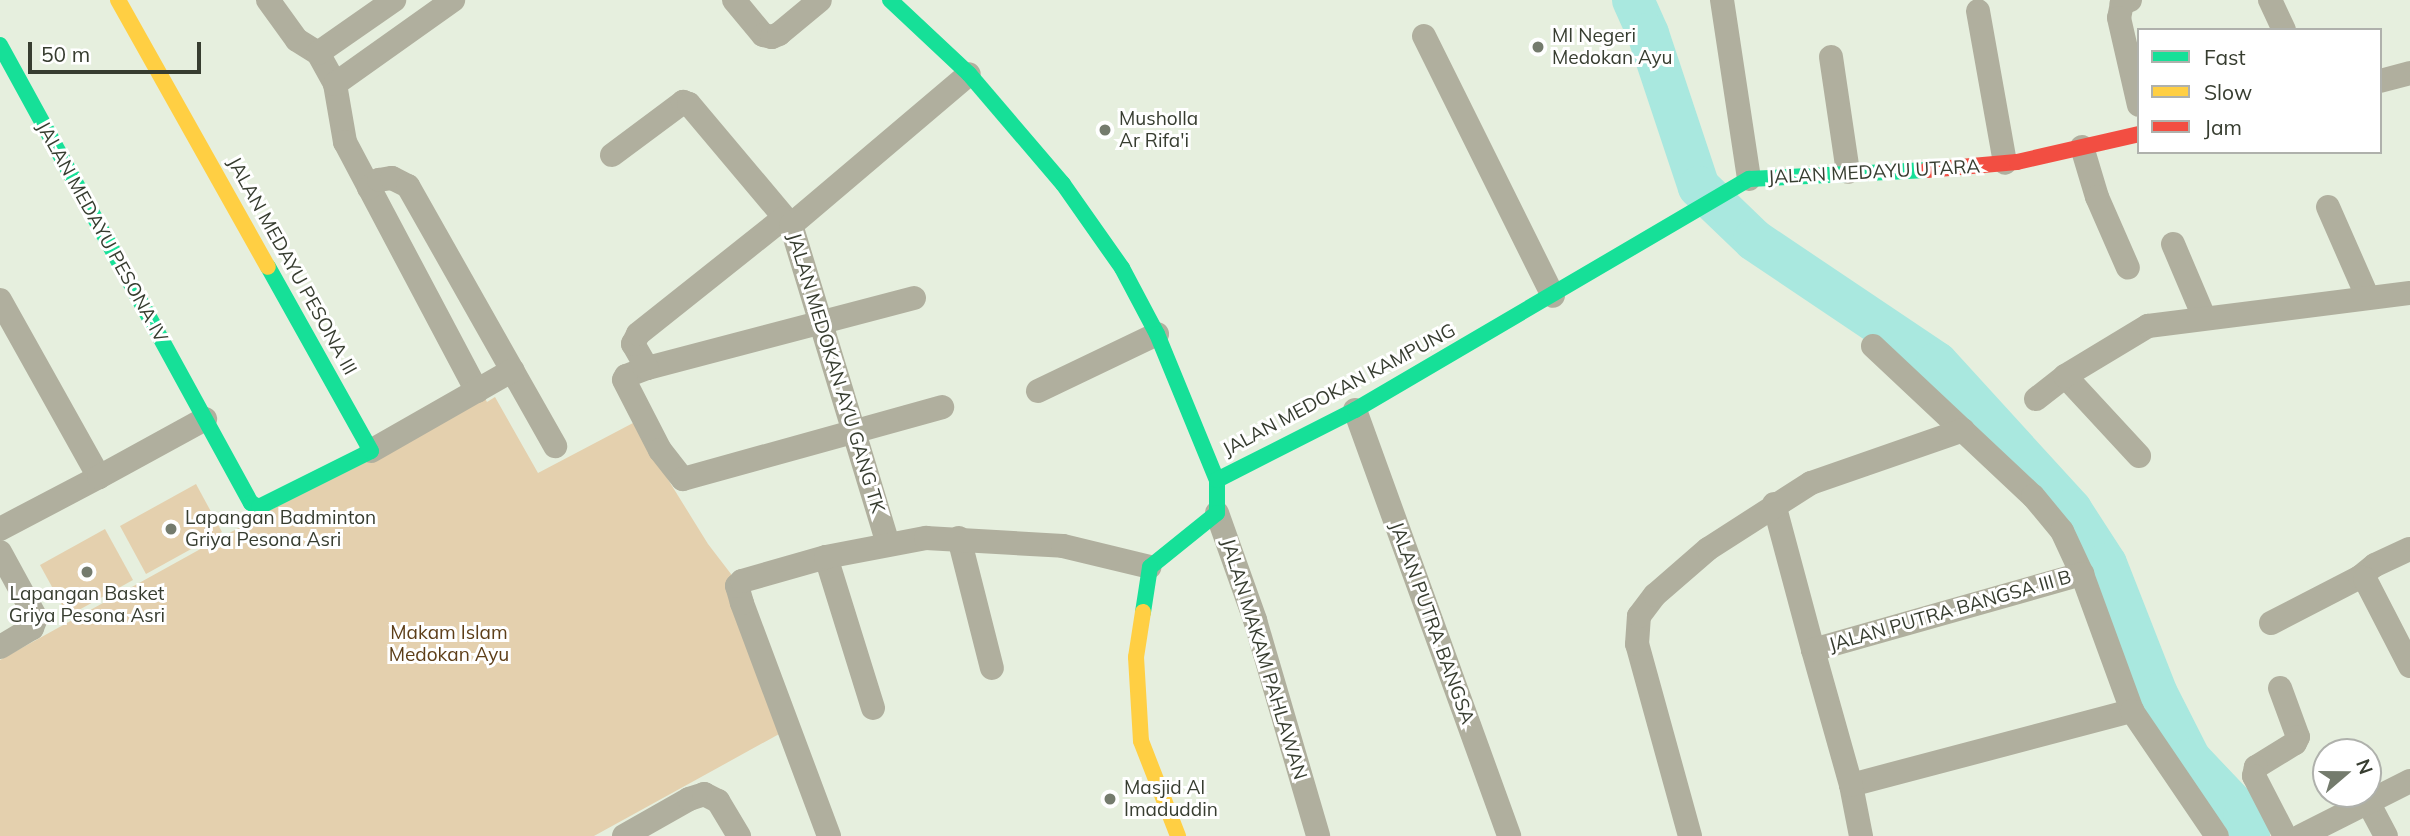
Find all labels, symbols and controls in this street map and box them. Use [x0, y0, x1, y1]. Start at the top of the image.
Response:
place label: MI Negeri Medokan Ayu [1552, 25, 1673, 69]
scale bar [32, 28, 205, 72]
legend [2137, 28, 2382, 154]
marker: MI Negeri Medokan Ayu [1530, 39, 1546, 55]
text: 50 m [41, 41, 90, 67]
text: Fast [2204, 44, 2246, 70]
text: Slow [2204, 79, 2252, 105]
place label: Musholla Ar Rifa'i [1119, 108, 1198, 152]
text: Jam [2204, 114, 2242, 140]
street label: JALAN MEDAYU PESONA IV [32, 118, 172, 346]
marker: Musholla Ar Rifa'i [1097, 122, 1113, 138]
street label: JALAN MEDAYU PESONA III [223, 153, 361, 379]
street label: JALAN MEDAYU UTARA [1767, 155, 1981, 189]
street label: JALAN MEDOKAN AYU GANG TK [782, 230, 890, 516]
street label: JALAN MEDOKAN KAMPUNG [1219, 319, 1459, 461]
place label: Lapangan Badminton Griya Pesona Asri [185, 507, 376, 551]
street label: JALAN PUTRA BANGSA [1385, 519, 1479, 727]
marker: Lapangan Badminton Griya Pesona Asri [163, 521, 179, 537]
street label: JALAN MAKAM PAHLAWAN [1216, 536, 1312, 782]
marker: Lapangan Basket Griya Pesona Asri [79, 564, 95, 580]
street label: JALAN PUTRA BANGSA III B [1826, 565, 2074, 657]
place label: Lapangan Basket Griya Pesona Asri [9, 583, 165, 627]
park label: Makam Islam Medokan Ayu [389, 622, 509, 666]
north arrow [2312, 738, 2382, 808]
text: N [2351, 756, 2379, 777]
place label: Masjid Al Imaduddin [1124, 777, 1218, 821]
marker: Masjid Al Imaduddin [1102, 791, 1118, 807]

